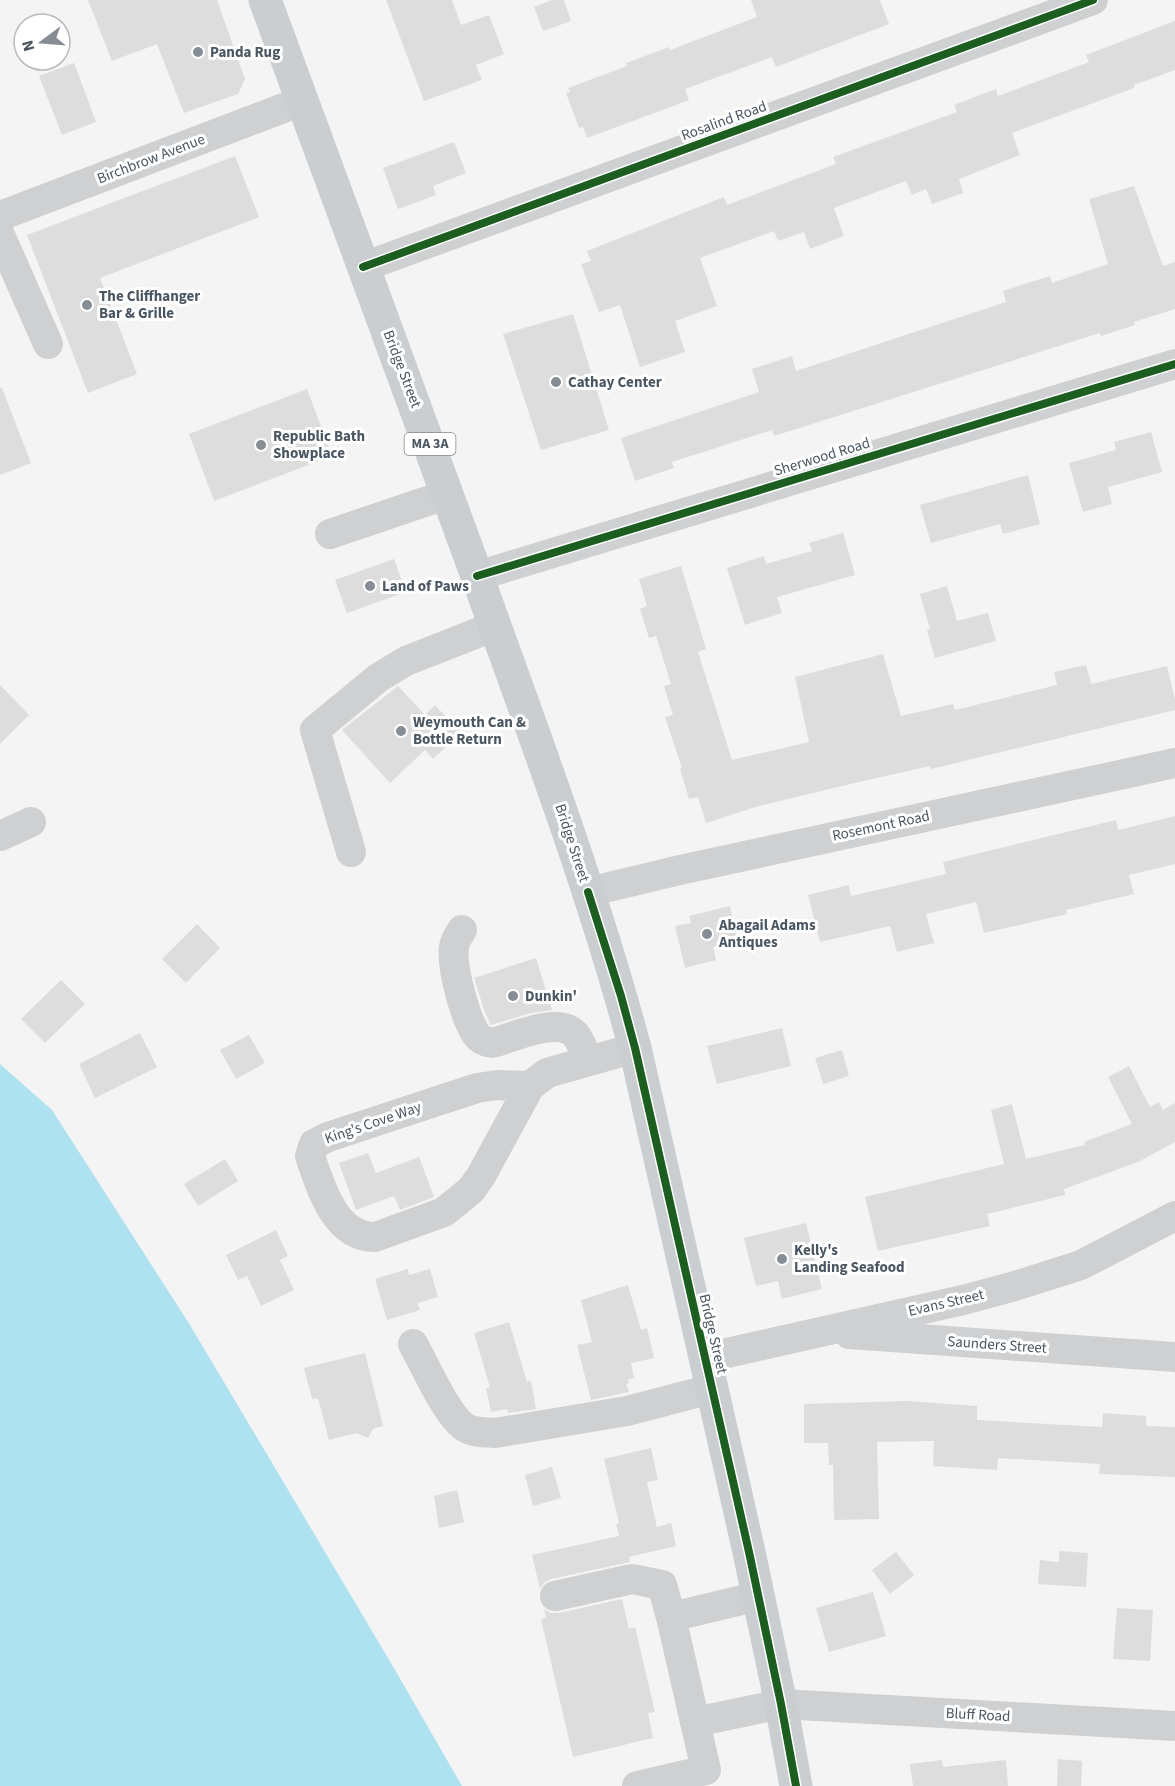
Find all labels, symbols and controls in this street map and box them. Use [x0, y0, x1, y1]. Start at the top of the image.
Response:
north arrow [12, 12, 72, 72]
text: N [17, 38, 41, 54]
place label: Panda Rug [210, 42, 280, 63]
marker: Panda Rug [191, 45, 205, 59]
street label: Rosalind Road [678, 96, 770, 146]
street label: Birchbrow Avenue [94, 129, 208, 189]
place label: The Cliffhanger Bar & Grille [99, 286, 200, 324]
marker: The Cliffhanger Bar & Grille [80, 298, 94, 312]
street label: Bridge Street [378, 327, 426, 411]
place label: Cathay Center [568, 372, 662, 393]
marker: Cathay Center [549, 375, 563, 389]
place label: Republic Bath Showplace [273, 426, 365, 464]
street label: Sherwood Road [771, 432, 873, 482]
road number: MA 3A [404, 433, 456, 455]
marker: Republic Bath Showplace [254, 438, 268, 452]
place label: Land of Paws [382, 576, 469, 597]
marker: Land of Paws [363, 579, 377, 593]
place label: Weymouth Can & Bottle Return [413, 712, 526, 750]
marker: Weymouth Can & Bottle Return [394, 724, 408, 738]
street label: Bridge Street [549, 801, 595, 885]
street label: Rosemont Road [830, 805, 932, 847]
place label: Abagail Adams Antiques [718, 915, 816, 953]
marker: Abagail Adams Antiques [700, 927, 714, 941]
place label: Dunkin' [525, 986, 577, 1007]
marker: Dunkin' [506, 989, 520, 1003]
street label: King's Cove Way [322, 1097, 424, 1149]
place label: Kelly's Landing Seafood [794, 1240, 905, 1278]
marker: Kelly's Landing Seafood [775, 1252, 789, 1266]
street label: Evans Street [906, 1284, 986, 1322]
street label: Bridge Street [694, 1292, 732, 1376]
street label: Saunders Street [947, 1331, 1047, 1359]
street label: Bluff Road [945, 1703, 1011, 1727]

